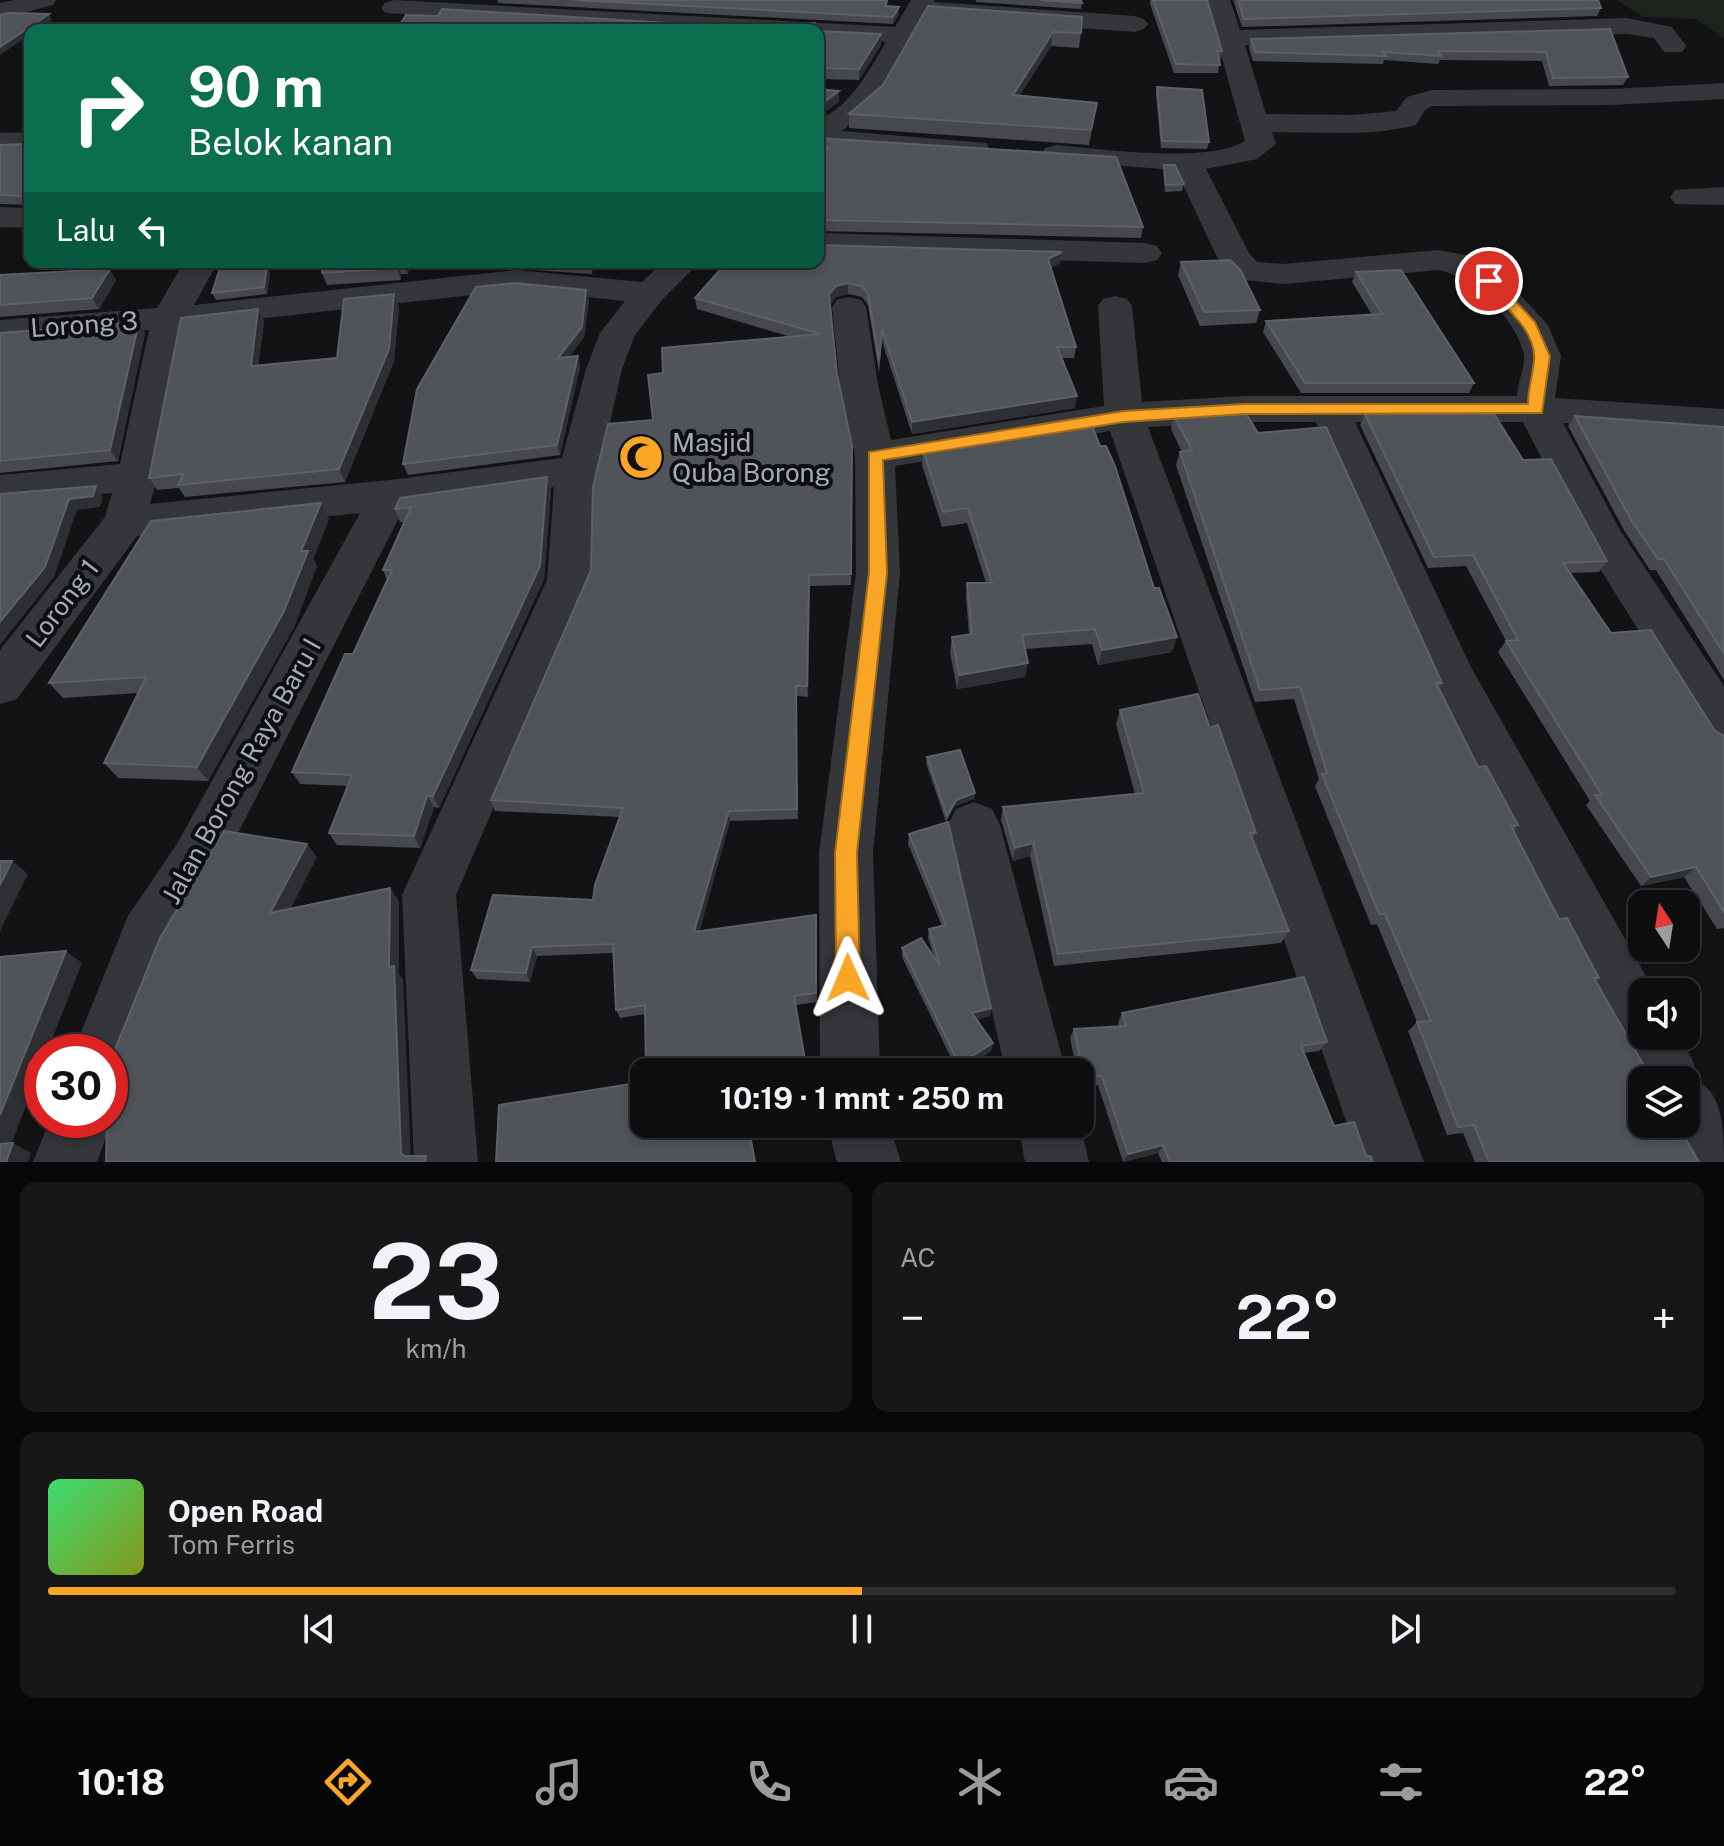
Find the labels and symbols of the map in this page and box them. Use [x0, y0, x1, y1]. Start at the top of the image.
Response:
pin [1455, 247, 1523, 315]
street label: Lorong 3 [29, 305, 139, 343]
place label: Masjid Quba Borong [672, 427, 831, 488]
mosque icon: Masjid Quba Borong [617, 433, 665, 481]
street label: Lorong 1 [19, 553, 105, 653]
street label: Jalan Borong Raya Baru I [155, 633, 327, 909]
north arrow [1628, 890, 1700, 962]
position arrow [806, 936, 890, 1020]
speed limit sign: 30 [24, 1034, 128, 1138]

